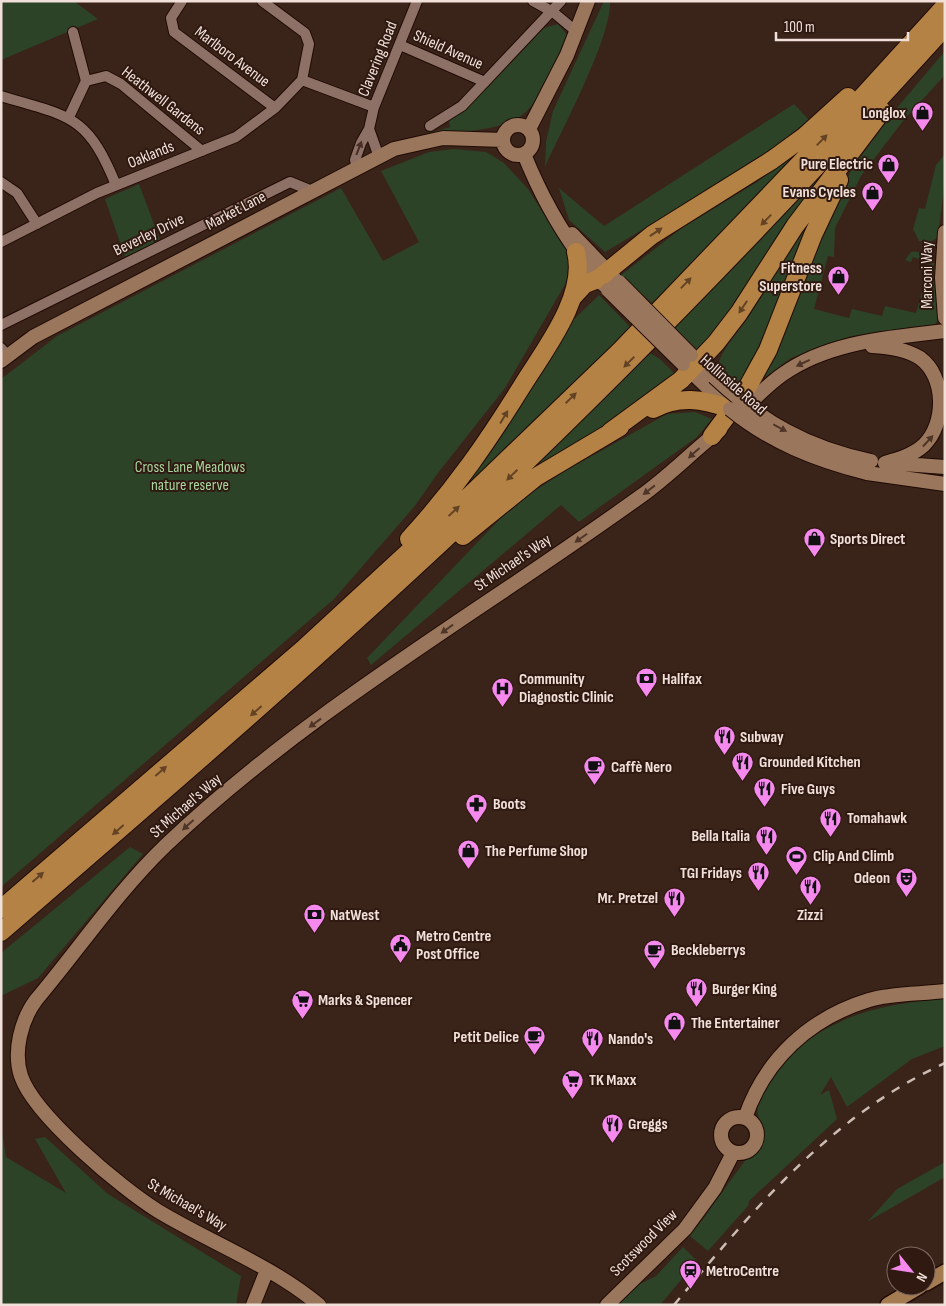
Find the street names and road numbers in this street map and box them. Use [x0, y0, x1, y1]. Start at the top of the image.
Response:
street label: Clavering Road [354, 19, 402, 99]
street label: Marlboro Avenue [191, 23, 273, 91]
street label: Shield Avenue [410, 26, 486, 74]
street label: Heathwell Gardens [118, 63, 209, 140]
street label: Oaklands [125, 137, 177, 173]
street label: Market Lane [203, 187, 269, 235]
street label: Beverley Drive [110, 210, 188, 260]
street label: Marconi Way [918, 241, 937, 309]
street label: Hollinside Road [696, 351, 770, 419]
street label: St Michael's Way [471, 530, 555, 596]
street label: St Michael's Way [146, 770, 226, 842]
street label: St Michael's Way [144, 1175, 230, 1235]
street label: Scotswood View [606, 1205, 682, 1281]

